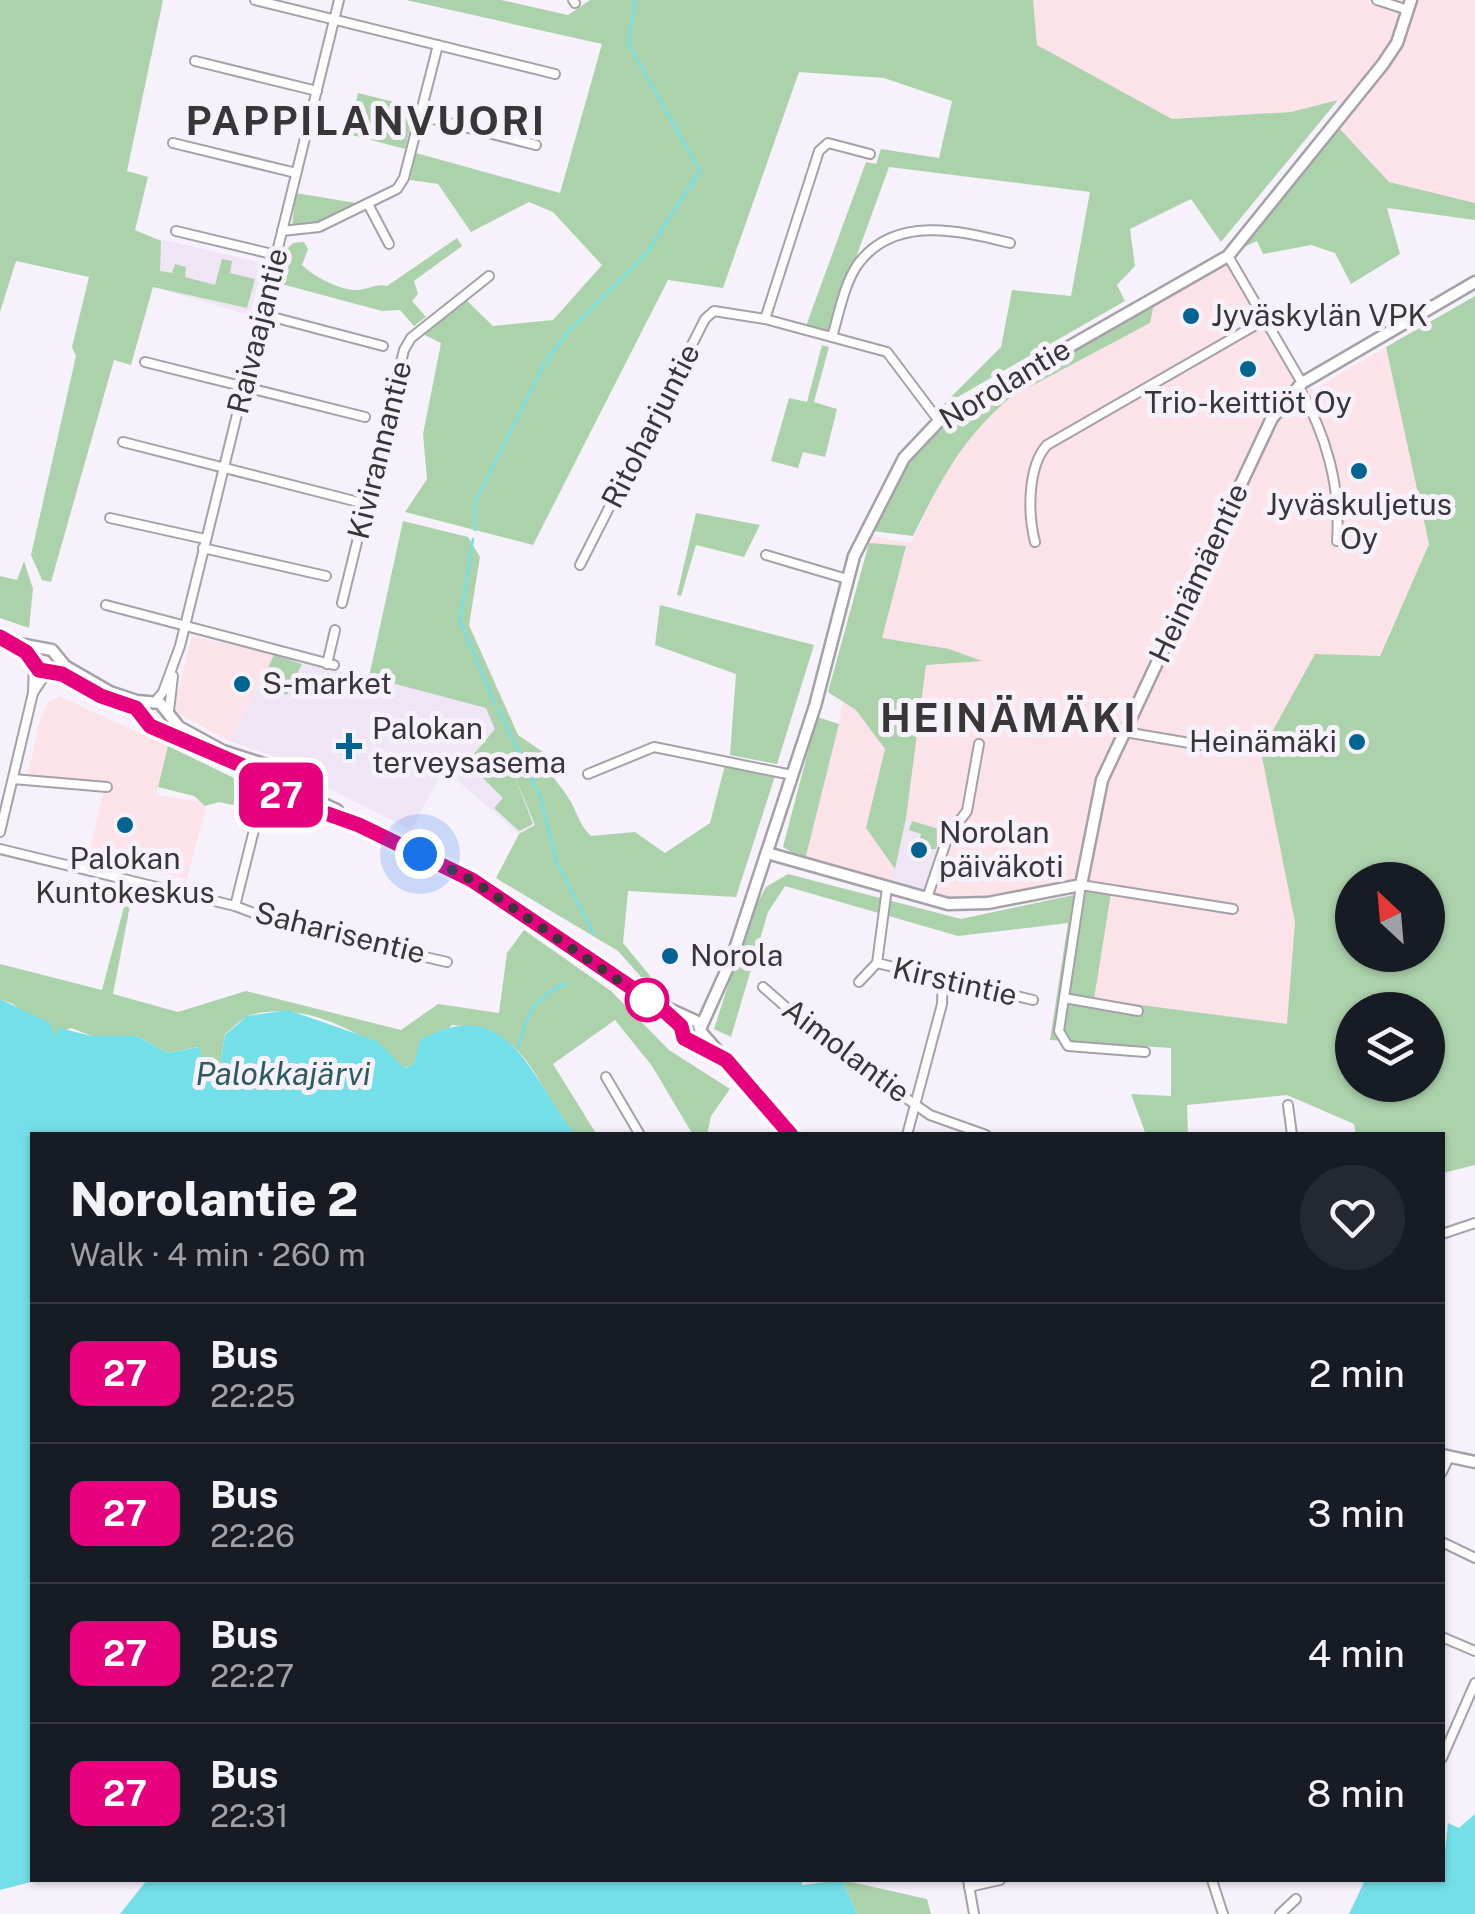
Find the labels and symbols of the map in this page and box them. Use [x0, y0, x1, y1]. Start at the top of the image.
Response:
district label: PAPPILANVUORI [185, 97, 547, 144]
street label: Raivaajantie [219, 244, 295, 417]
place label: Jyväskylän VPK [1211, 297, 1428, 333]
marker: Jyväskylän VPK [1180, 305, 1202, 327]
street label: Norolantie [933, 330, 1076, 436]
street label: Ritoharjuntie [593, 337, 707, 514]
street label: Kivirannantie [340, 357, 419, 543]
marker: Trio-keittiöt Oy [1237, 358, 1259, 380]
place label: Trio-keittiöt Oy [1144, 384, 1352, 420]
marker: Jyväskuljetus Oy [1348, 460, 1370, 482]
street label: Heinämäentie [1141, 477, 1255, 668]
place label: Jyväskuljetus Oy [1266, 486, 1452, 556]
place label: S-market [262, 665, 392, 701]
marker: S-market [231, 673, 253, 695]
district label: HEINÄMÄKI [880, 694, 1138, 741]
place label: Palokan terveysasema [372, 710, 566, 780]
place label: Heinämäki [1189, 723, 1337, 759]
marker: Heinämäki [1346, 731, 1368, 753]
marker: Palokan terveysasema [336, 733, 362, 759]
line badge: 27 [236, 762, 326, 828]
marker: Palokan Kuntokeskus [114, 814, 136, 836]
place label: Norolan päiväkoti [939, 814, 1064, 884]
your location [395, 829, 445, 879]
marker: Norolan päiväkoti [908, 839, 930, 861]
place label: Palokan Kuntokeskus [35, 840, 215, 910]
north arrow [1335, 862, 1445, 972]
street label: Saharisentie [251, 893, 429, 971]
place label: Norola [690, 937, 783, 973]
marker: Norola [659, 945, 681, 967]
street label: Kirstintie [889, 949, 1021, 1013]
unlabelled marker [626, 979, 668, 1021]
street label: Aimolantie [776, 991, 917, 1110]
water label: Palokkajärvi [195, 1055, 371, 1092]

